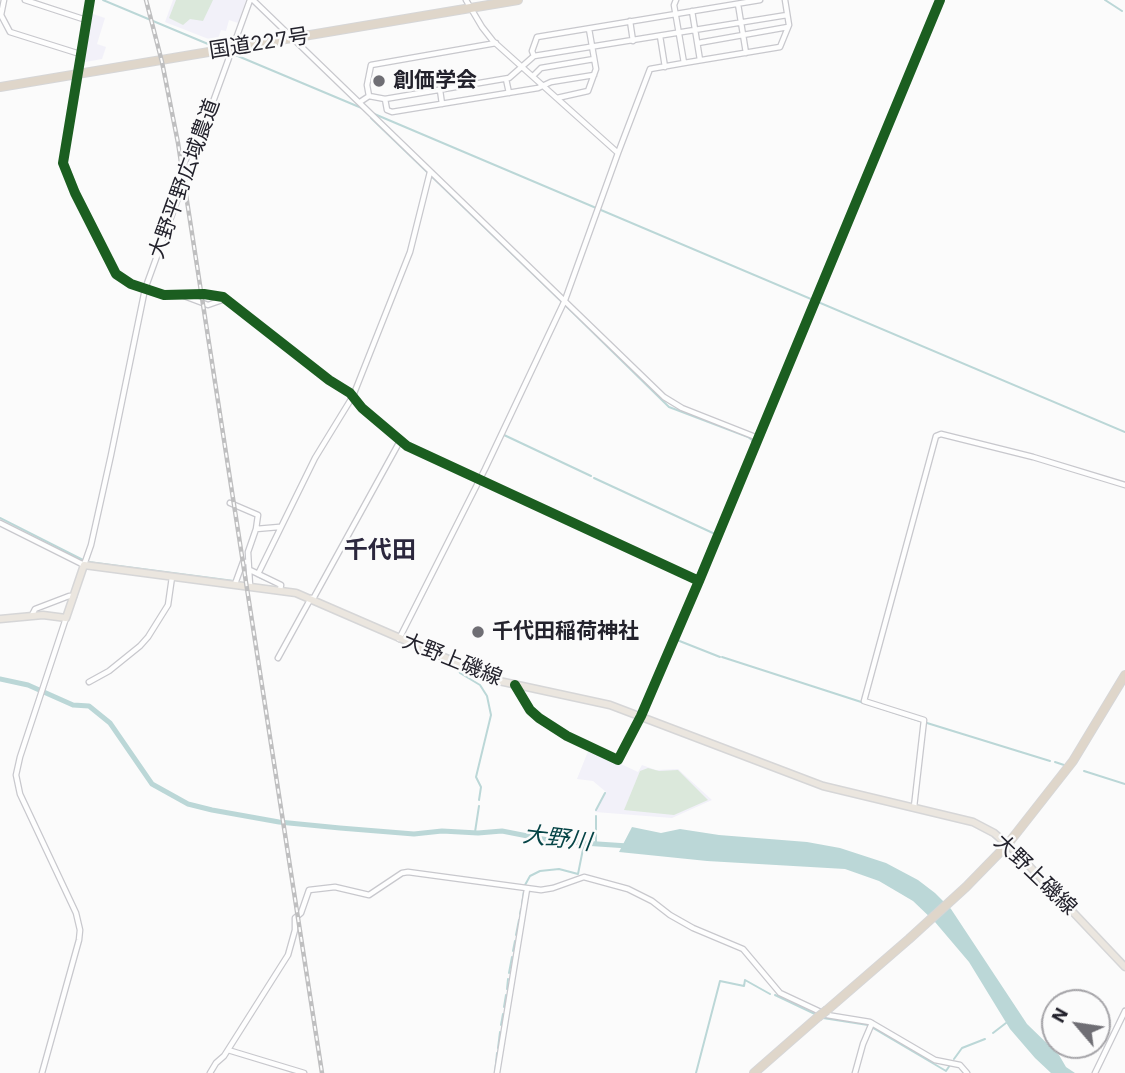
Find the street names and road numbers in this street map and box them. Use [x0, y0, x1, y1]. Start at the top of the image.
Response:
street label: 国道227号 [207, 24, 311, 64]
street label: 大野平野広域農道 [144, 96, 226, 262]
street label: 大野上磯線 [399, 629, 505, 691]
street label: 大野上磯線 [988, 829, 1082, 921]

